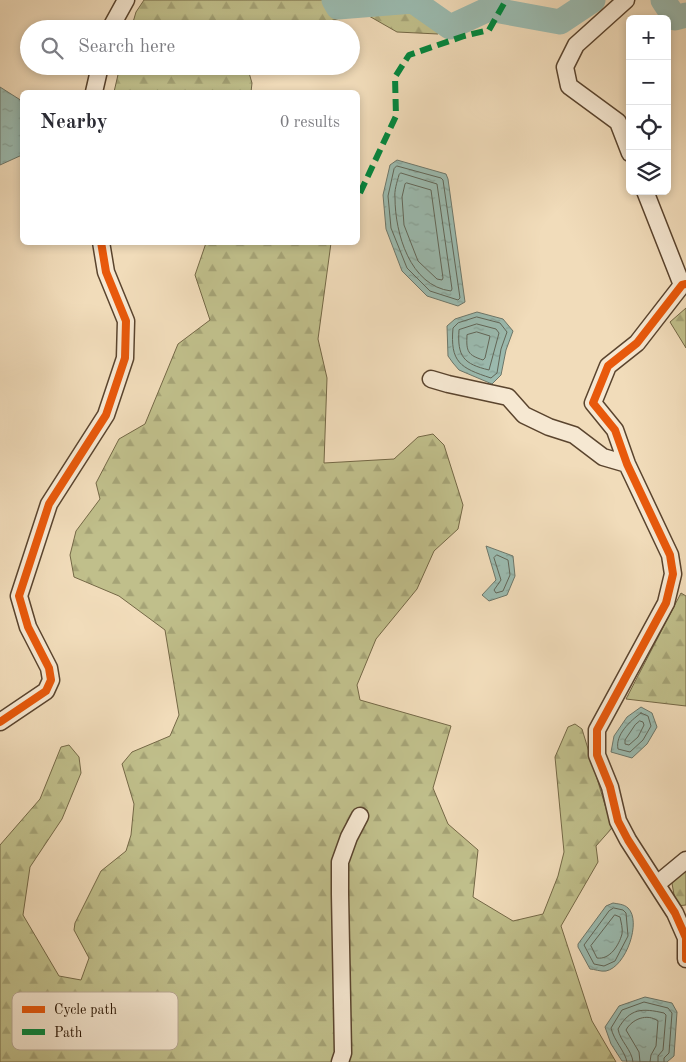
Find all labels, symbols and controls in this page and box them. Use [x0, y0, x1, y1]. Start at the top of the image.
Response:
map controls [626, 15, 671, 195]
button: + [626, 15, 671, 60]
search box [20, 20, 360, 75]
icon: search [38, 34, 66, 62]
text: Search here [78, 38, 175, 57]
button: − [626, 60, 671, 105]
button: locate [626, 105, 671, 150]
text: Nearby [40, 112, 108, 133]
text: 0 results [280, 115, 340, 131]
button: layers [626, 150, 671, 195]
legend [12, 992, 178, 1050]
text: Cycle path [54, 1003, 117, 1017]
text: Path [54, 1026, 83, 1040]

